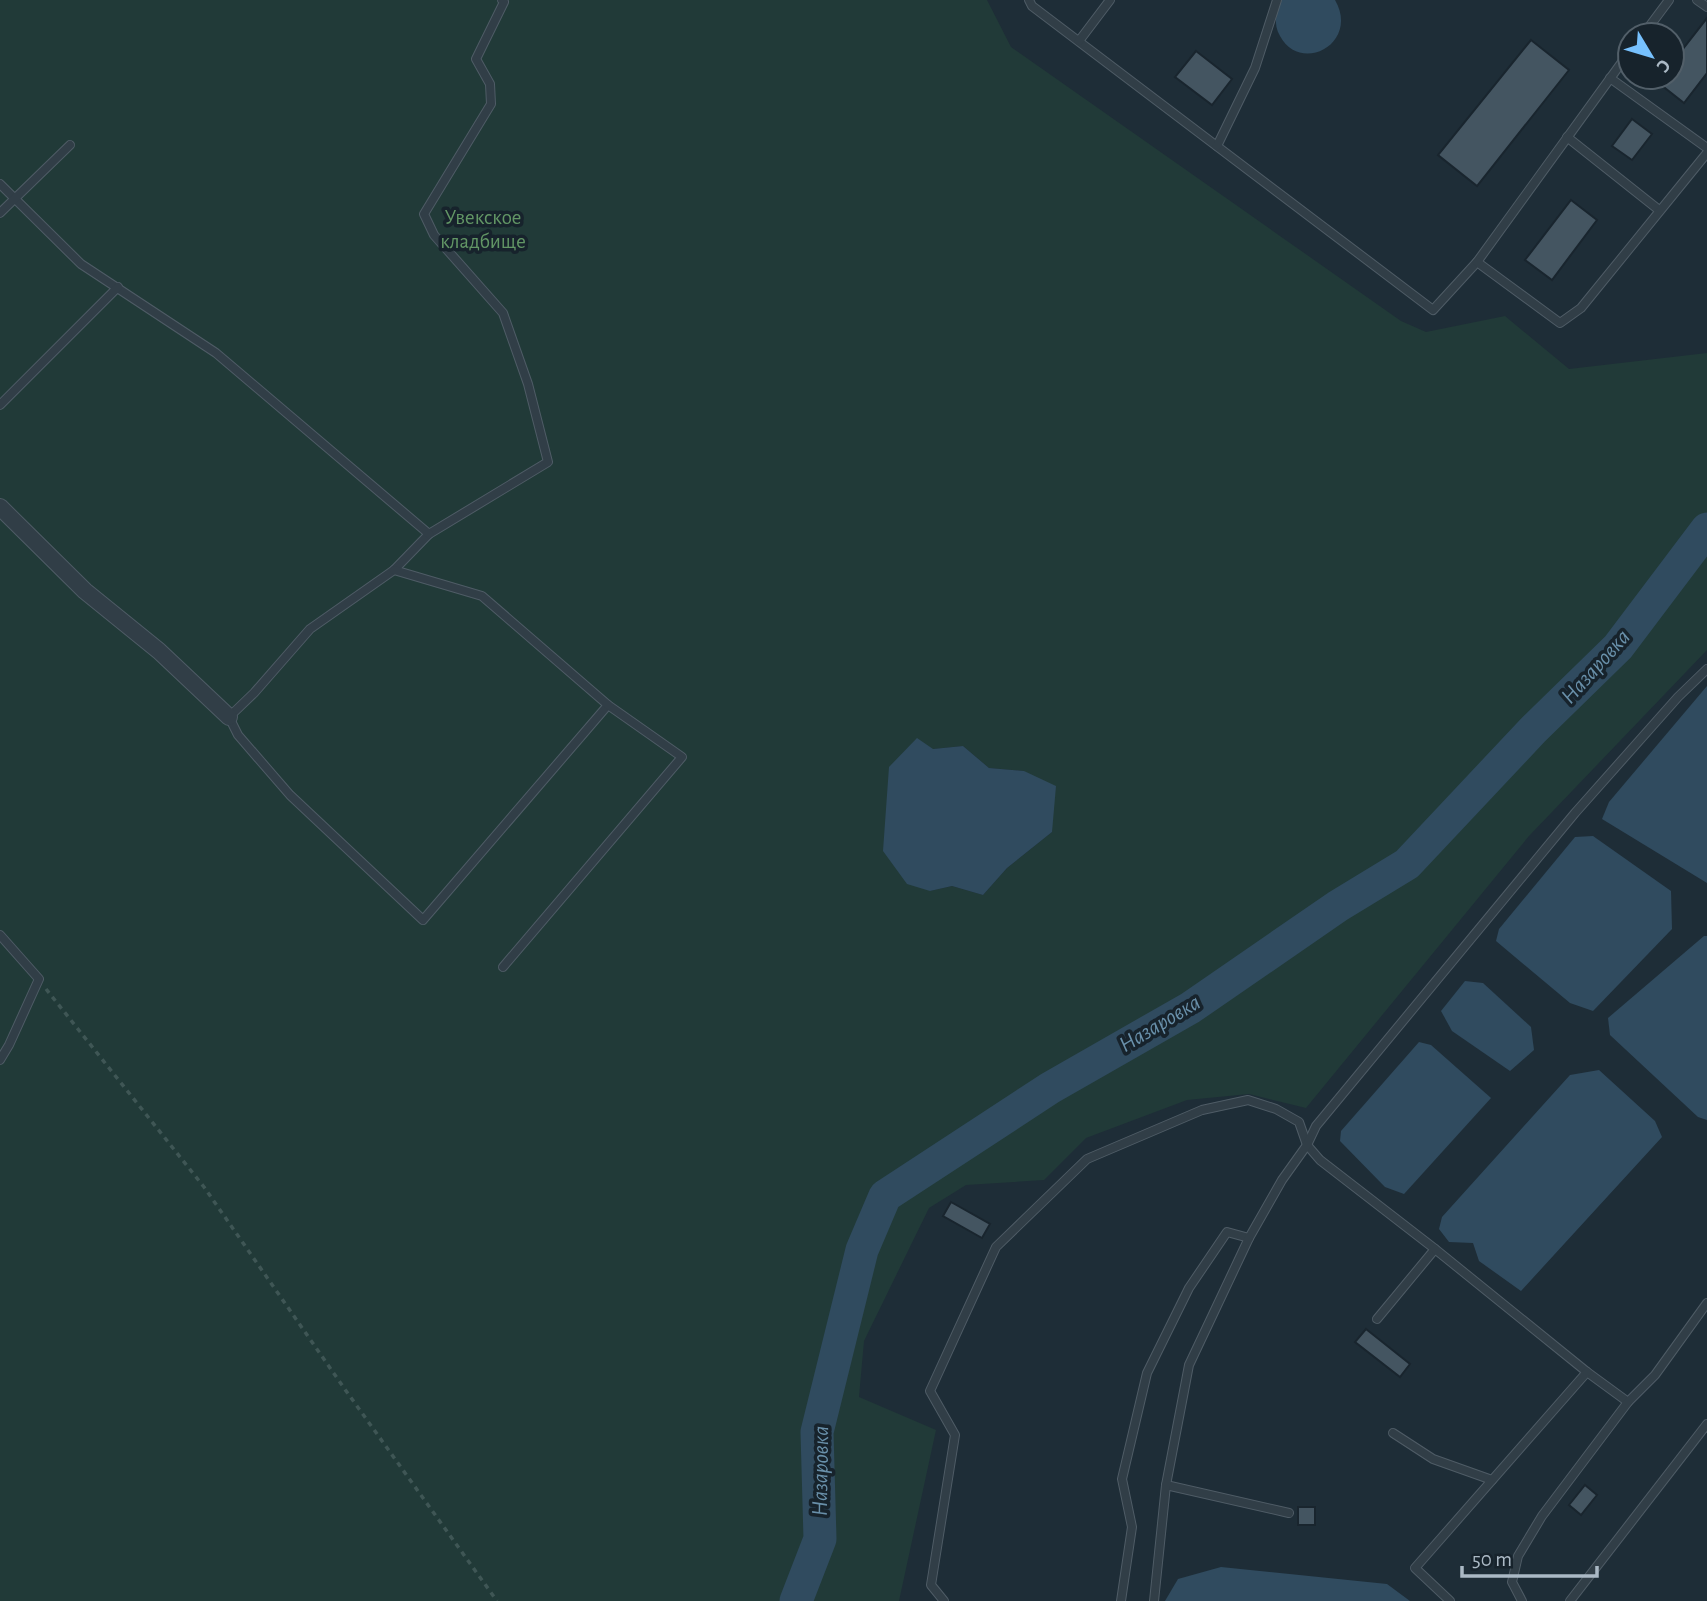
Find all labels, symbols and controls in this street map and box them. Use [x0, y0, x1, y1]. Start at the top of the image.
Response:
north arrow [1616, 21, 1686, 91]
text: С [1652, 56, 1674, 76]
park label: Увекское кладбище [440, 207, 526, 252]
water label: Назаровка [1557, 626, 1635, 708]
water label: Назаровка [1115, 991, 1205, 1057]
water label: Назаровка [809, 1426, 833, 1516]
scale bar [1462, 1534, 1597, 1578]
text: 50 m [1472, 1549, 1512, 1570]

